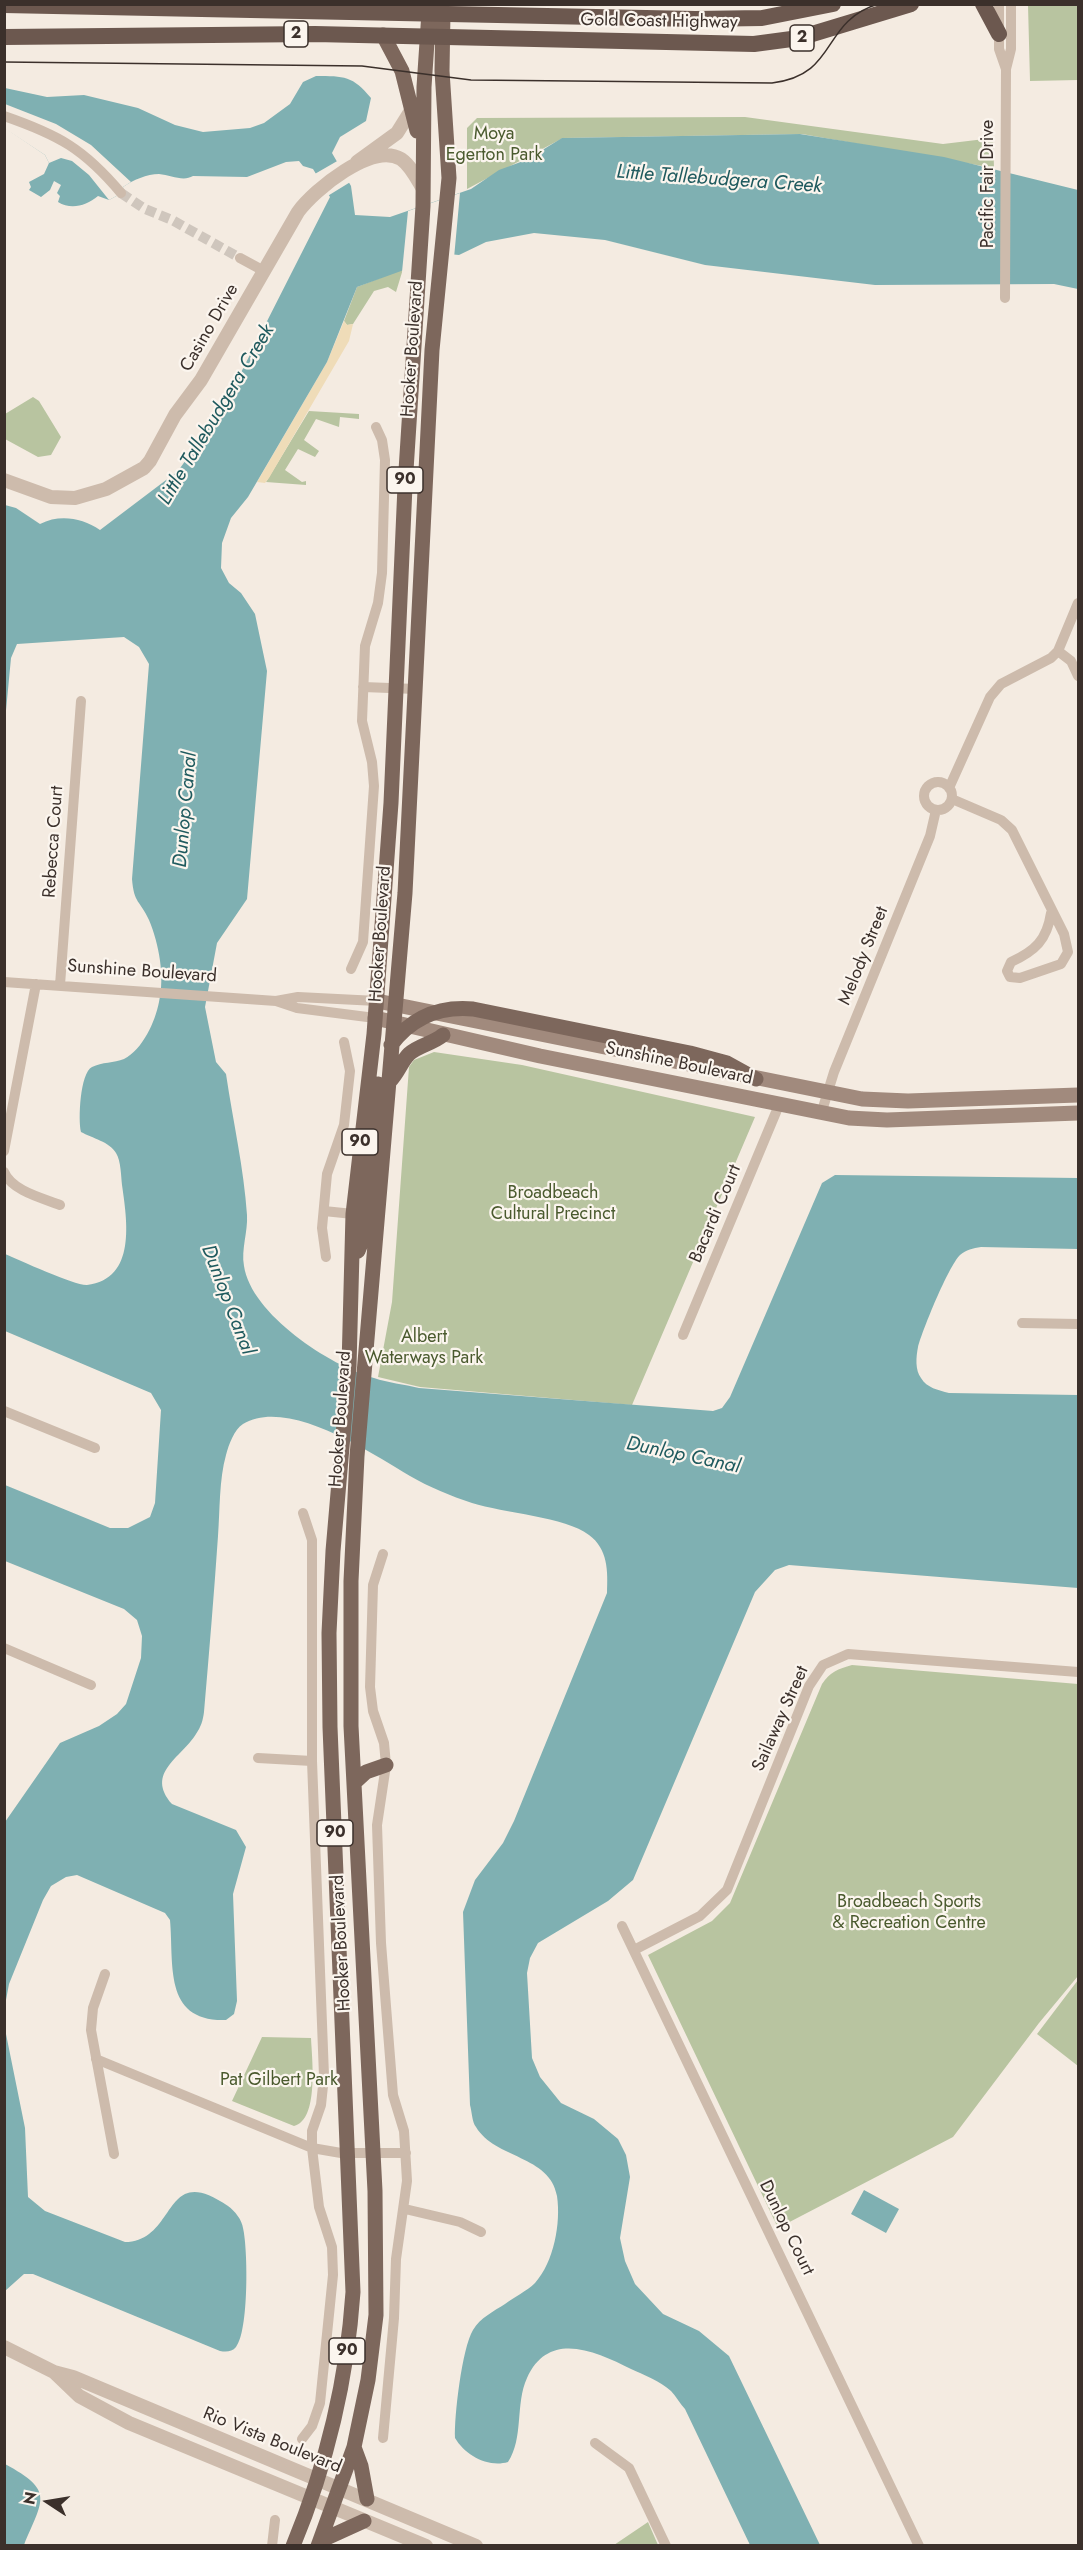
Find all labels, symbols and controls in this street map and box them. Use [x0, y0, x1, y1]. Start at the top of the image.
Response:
street label: Gold Coast Highway [580, 10, 738, 34]
road number: 2 [284, 21, 308, 47]
road number: 2 [790, 25, 814, 51]
street label: Pacific Fair Drive [978, 120, 1000, 248]
park label: Moya Egerton Park [446, 124, 542, 166]
water label: Little Tallebudgera Creek [615, 161, 823, 199]
street label: Casino Drive [176, 280, 244, 376]
street label: Hooker Boulevard [397, 280, 429, 418]
water label: Little Tallebudgera Creek [154, 321, 280, 509]
road number: 90 [387, 467, 423, 493]
water label: Dunlop Canal [169, 751, 203, 869]
street label: Rebecca Court [39, 785, 69, 899]
street label: Hooker Boulevard [365, 865, 397, 1003]
street label: Melody Street [834, 904, 894, 1008]
street label: Sunshine Boulevard [67, 956, 217, 988]
street label: Sunshine Boulevard [604, 1038, 754, 1090]
road number: 90 [342, 1129, 378, 1155]
street label: Bacardi Court [686, 1162, 746, 1266]
park label: Broadbeach Cultural Precinct [491, 1183, 615, 1226]
water label: Dunlop Canal [195, 1242, 259, 1358]
park label: Albert Waterways Park [365, 1327, 483, 1370]
street label: Hooker Boulevard [325, 1350, 357, 1488]
water label: Dunlop Canal [624, 1432, 742, 1480]
street label: Sailaway Street [748, 1663, 814, 1775]
road number: 90 [317, 1820, 353, 1846]
street label: Hooker Boulevard [328, 1874, 356, 2012]
park label: Broadbeach Sports & Recreation Centre [832, 1892, 986, 1934]
park label: Pat Gilbert Park [220, 2070, 338, 2092]
street label: Dunlop Court [754, 2177, 818, 2279]
road number: 90 [329, 2338, 365, 2364]
street label: Rio Vista Boulevard [200, 2403, 344, 2479]
north arrow [18, 2472, 78, 2532]
text: N [17, 2490, 42, 2507]

